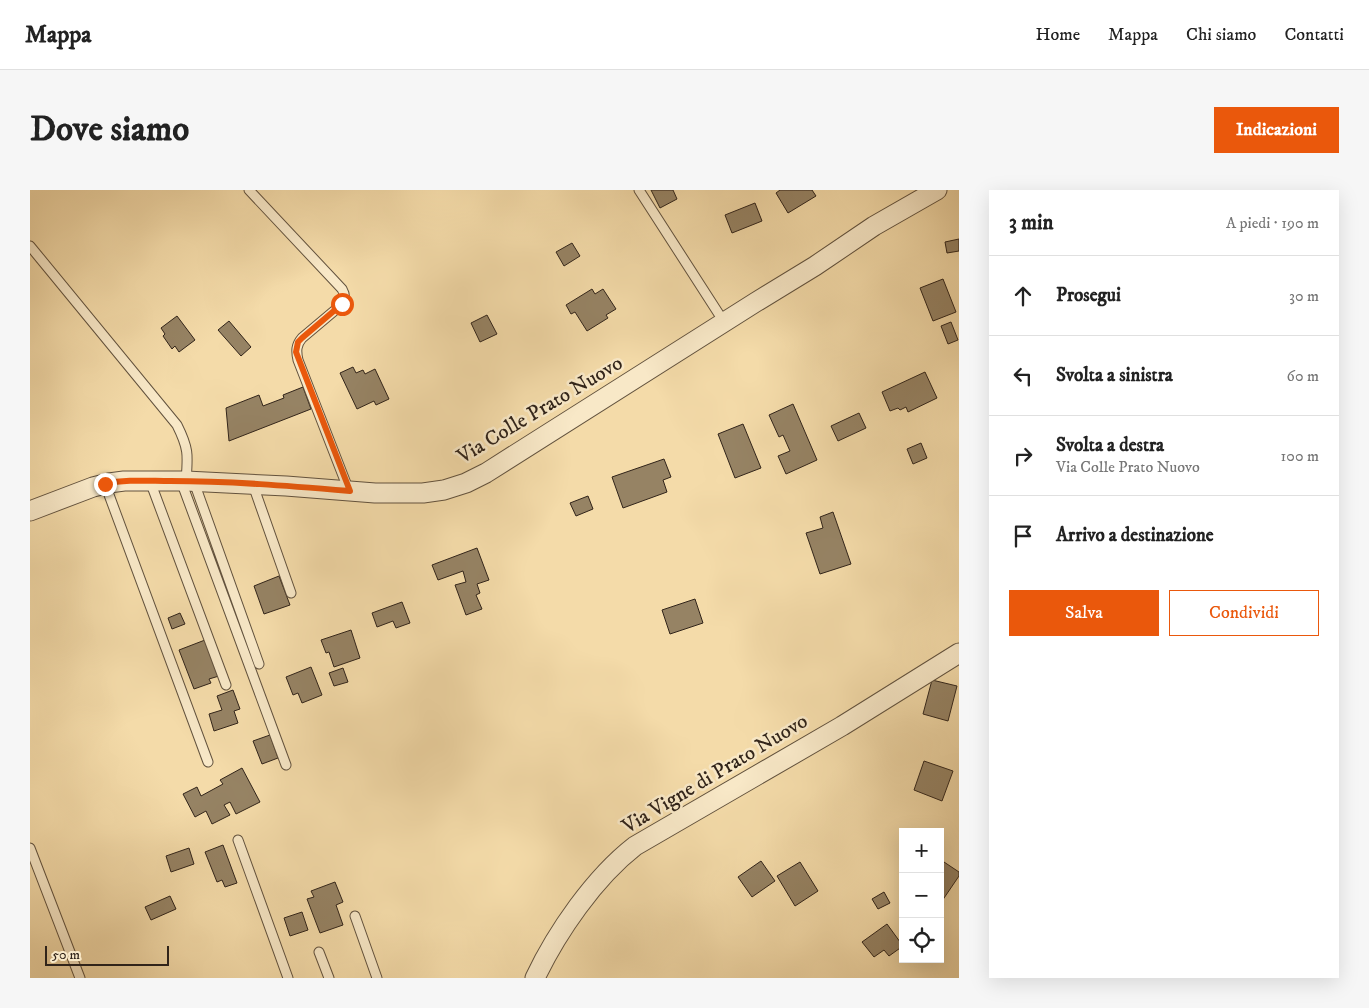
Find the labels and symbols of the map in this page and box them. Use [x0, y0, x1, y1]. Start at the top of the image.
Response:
route start [331, 293, 354, 316]
street label: Via Colle Prato Nuovo [452, 350, 628, 470]
route end [94, 473, 117, 496]
street label: Via Vigne di Prato Nuovo [617, 708, 813, 840]
scale bar [45, 943, 169, 966]

